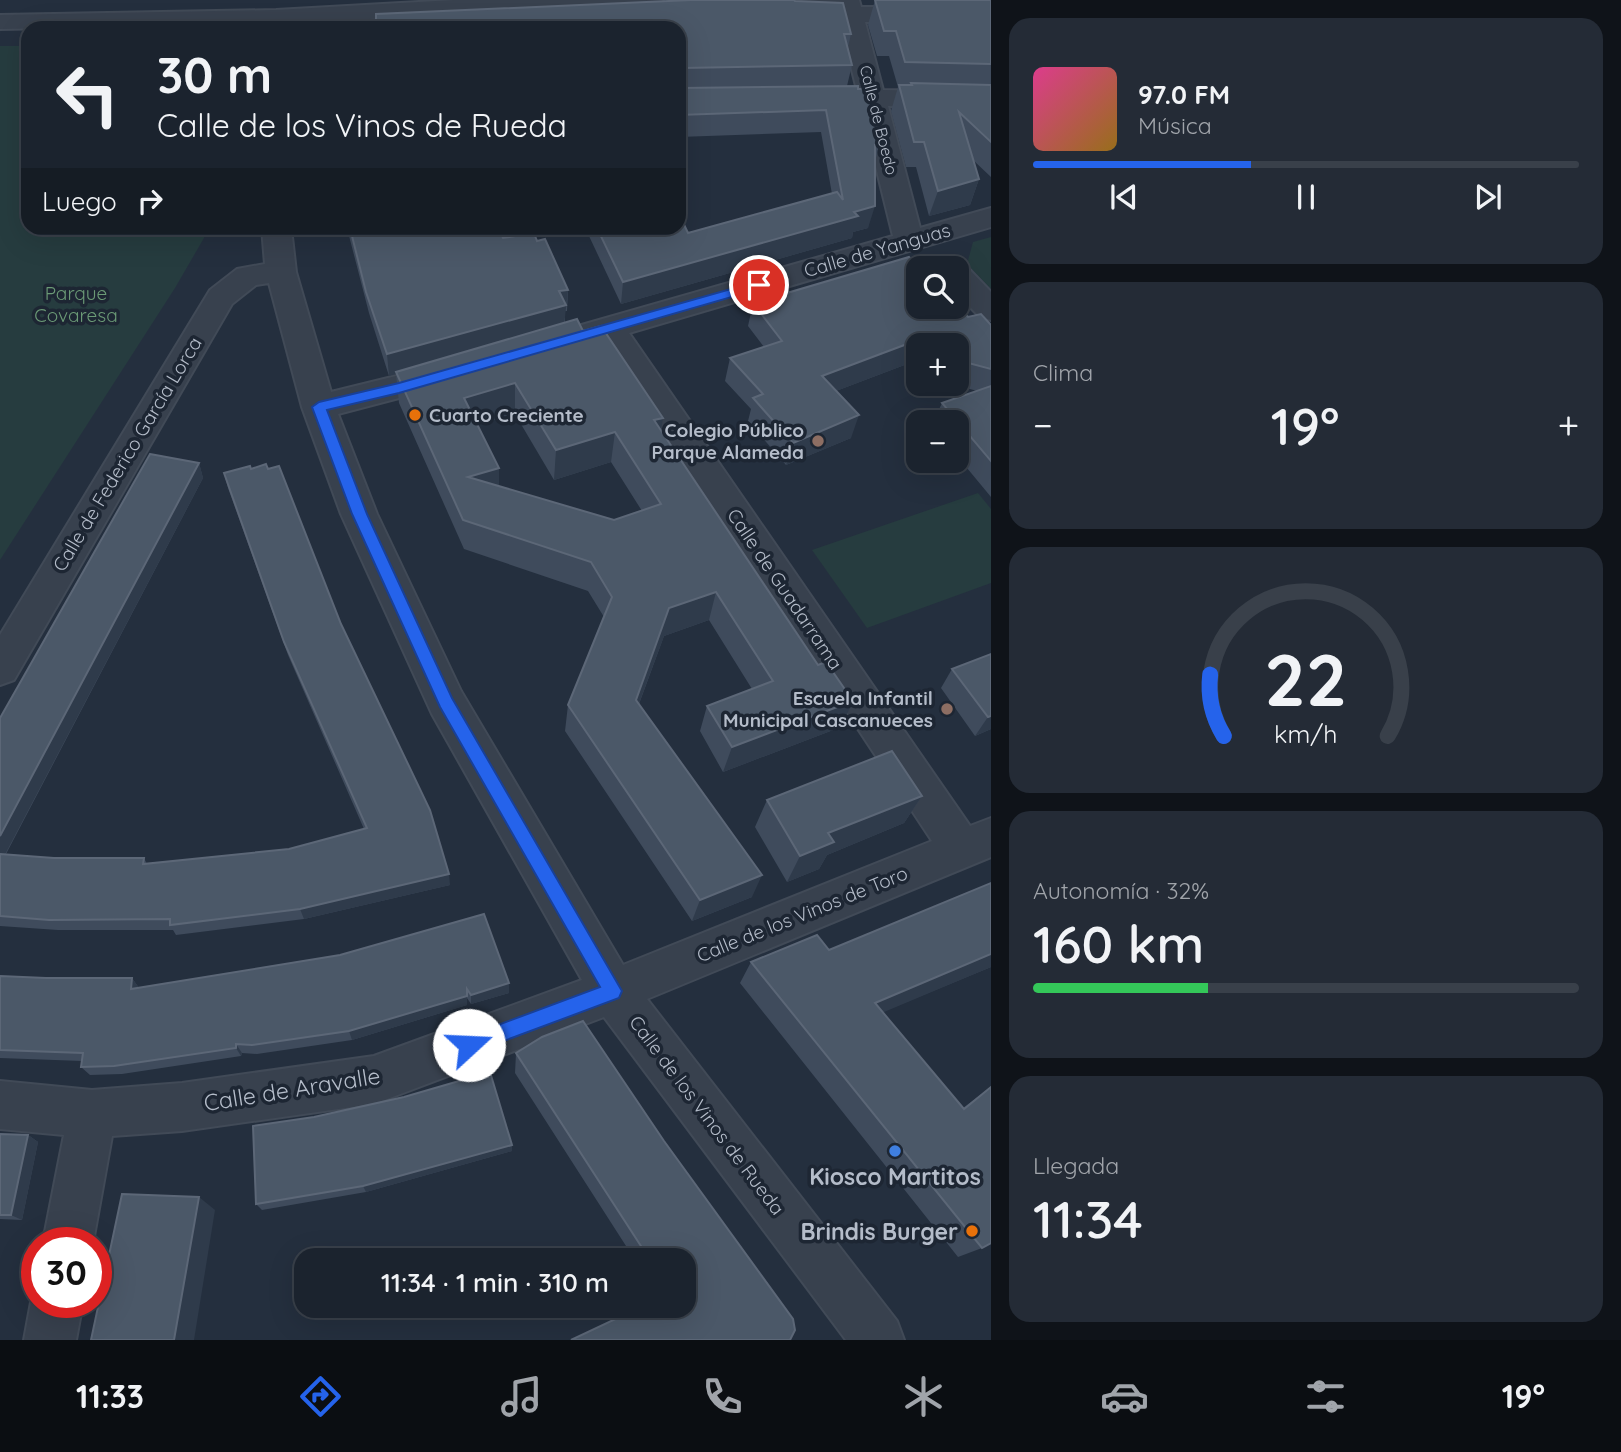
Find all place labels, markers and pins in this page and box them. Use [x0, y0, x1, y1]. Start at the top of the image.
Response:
pin [729, 255, 789, 315]
place label: Cuarto Creciente [429, 403, 584, 427]
marker: Cuarto Creciente [407, 407, 423, 423]
place label: Colegio Público Parque Alameda [651, 418, 804, 464]
marker: Colegio Público Parque Alameda [810, 433, 826, 449]
place label: Escuela Infantil Municipal Cascanueces [723, 686, 933, 732]
marker: Escuela Infantil Municipal Cascanueces [939, 701, 955, 717]
marker: Kiosco Martitos [887, 1143, 903, 1159]
place label: Kiosco Martitos [809, 1162, 981, 1191]
place label: Brindis Burger [800, 1217, 958, 1246]
marker: Brindis Burger [964, 1223, 980, 1239]

